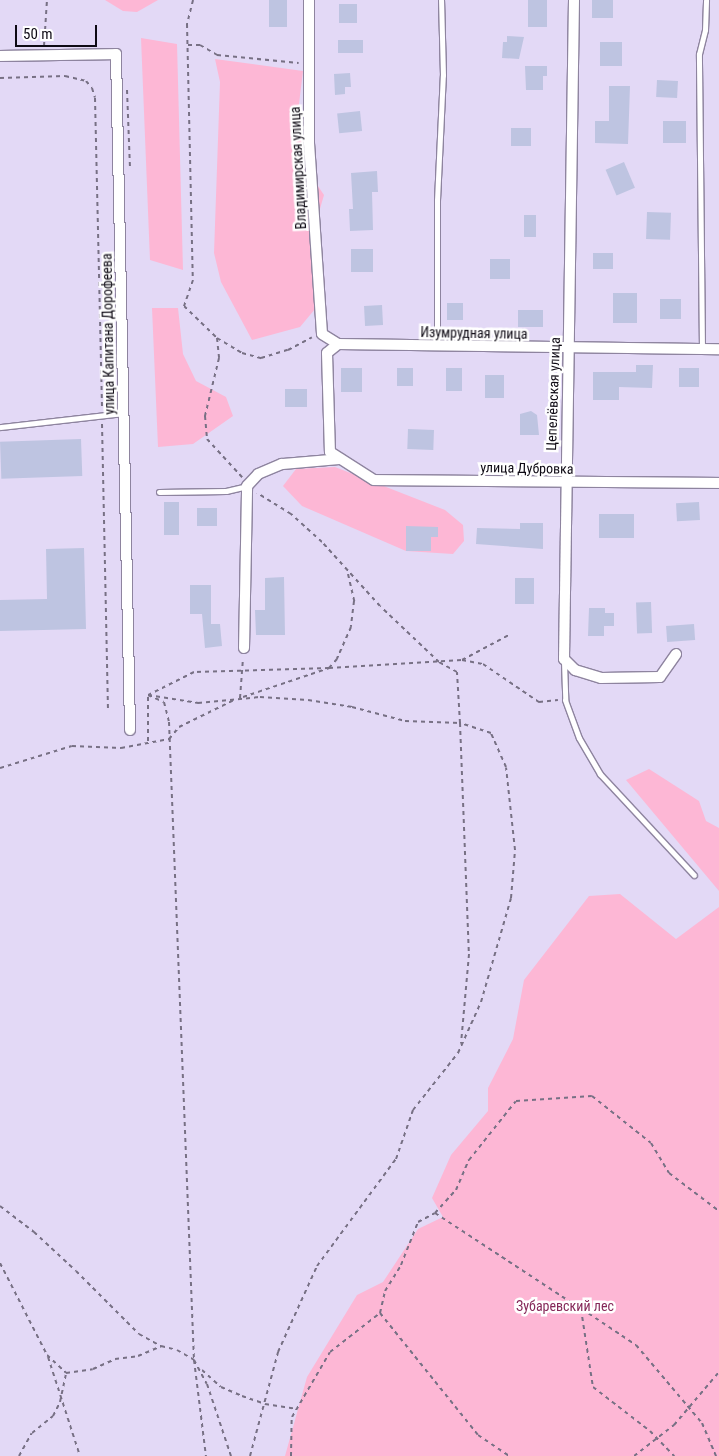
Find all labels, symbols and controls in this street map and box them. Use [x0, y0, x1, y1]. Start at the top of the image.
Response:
scale bar [18, 15, 100, 47]
text: 50 m [23, 25, 53, 43]
street label: Владимирская улица [286, 106, 310, 230]
street label: улица Капитана Дорофеева [98, 253, 118, 415]
street label: Изумрудная улица [420, 324, 528, 342]
street label: Цепелёвская улица [543, 337, 563, 451]
street label: улица Дубровка [480, 459, 574, 477]
park label: Зубаревский лес [516, 1298, 614, 1314]

